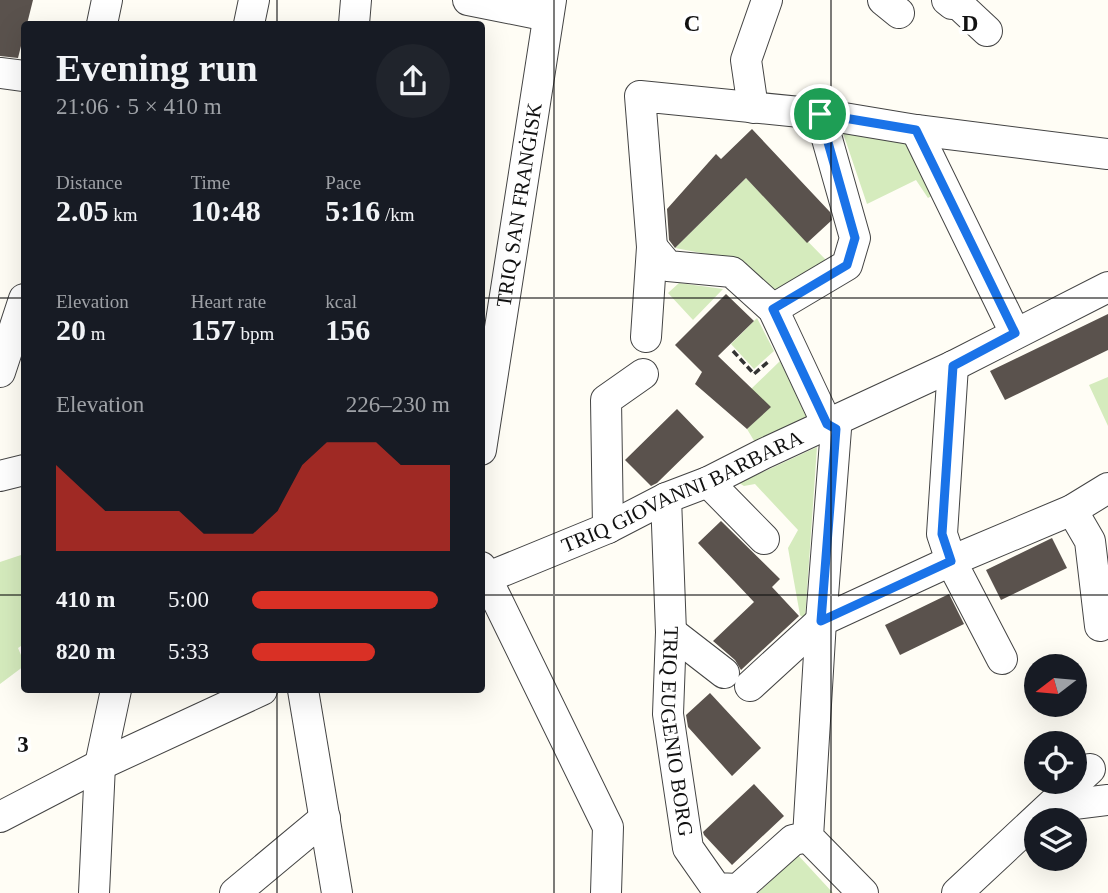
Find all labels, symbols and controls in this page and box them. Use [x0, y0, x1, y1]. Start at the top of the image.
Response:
text: C [684, 11, 700, 36]
text: D [962, 11, 978, 36]
button: share [376, 44, 450, 118]
text: Evening run [56, 47, 258, 89]
pin [790, 84, 850, 144]
text: 21:06 · 5 × 410 m [56, 94, 222, 119]
icon: arrive [801, 95, 839, 133]
street label: TRIQ SAN FRANĠISK [491, 101, 547, 309]
text: Distance [56, 172, 122, 193]
text: Time [191, 172, 230, 193]
text: Pace [325, 172, 361, 193]
text: 2.05 [56, 194, 109, 227]
text: 10:48 [191, 194, 261, 227]
text: 5:16 [325, 194, 380, 227]
text: km [109, 204, 138, 225]
text: /km [380, 204, 415, 225]
text: Elevation [56, 291, 129, 312]
text: Heart rate [191, 291, 266, 312]
text: kcal [325, 291, 357, 312]
text: 20 [56, 313, 86, 346]
text: 157 [191, 313, 236, 346]
text: 156 [325, 313, 370, 346]
text: m [86, 323, 106, 344]
text: bpm [236, 323, 274, 344]
text: Elevation [56, 392, 144, 417]
text: 226–230 m [346, 392, 450, 417]
street label: TRIQ GIOVANNI BARBARA [558, 425, 807, 558]
text: 410 m [56, 587, 115, 612]
text: 5:00 [168, 587, 209, 612]
street label: TRIQ EUGENIO BORG [655, 626, 698, 838]
text: 820 m [56, 639, 115, 664]
text: 5:33 [168, 639, 209, 664]
north arrow [1024, 654, 1087, 718]
map controls [1024, 654, 1087, 871]
button: locate [1024, 731, 1087, 794]
text: 3 [17, 732, 29, 757]
button: layers [1024, 808, 1087, 871]

